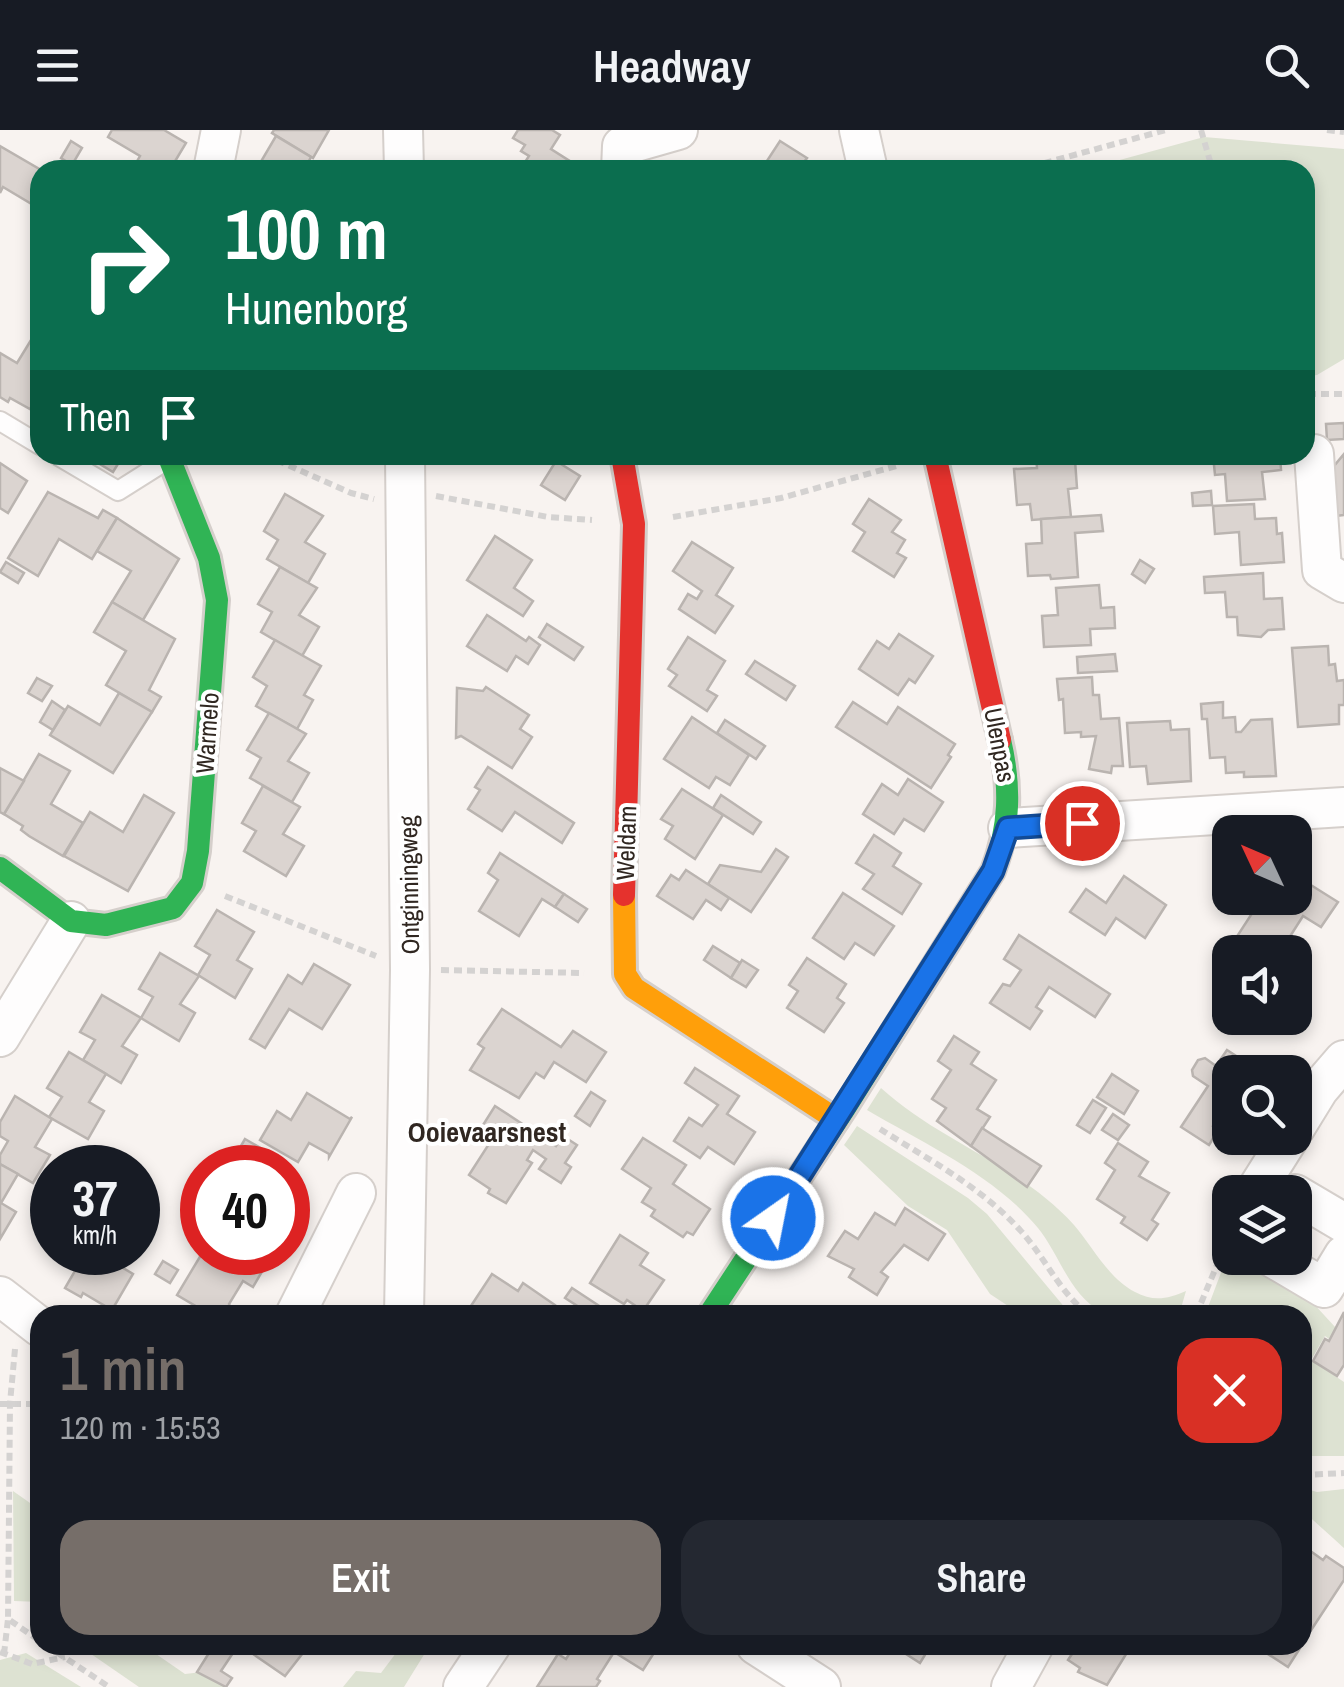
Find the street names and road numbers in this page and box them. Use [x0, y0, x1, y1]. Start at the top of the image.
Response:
street label: Warmelo [187, 691, 227, 775]
street label: Ulenpas [976, 705, 1024, 785]
street label: Weldam [608, 805, 644, 881]
street label: Ontginningweg [391, 815, 427, 955]

